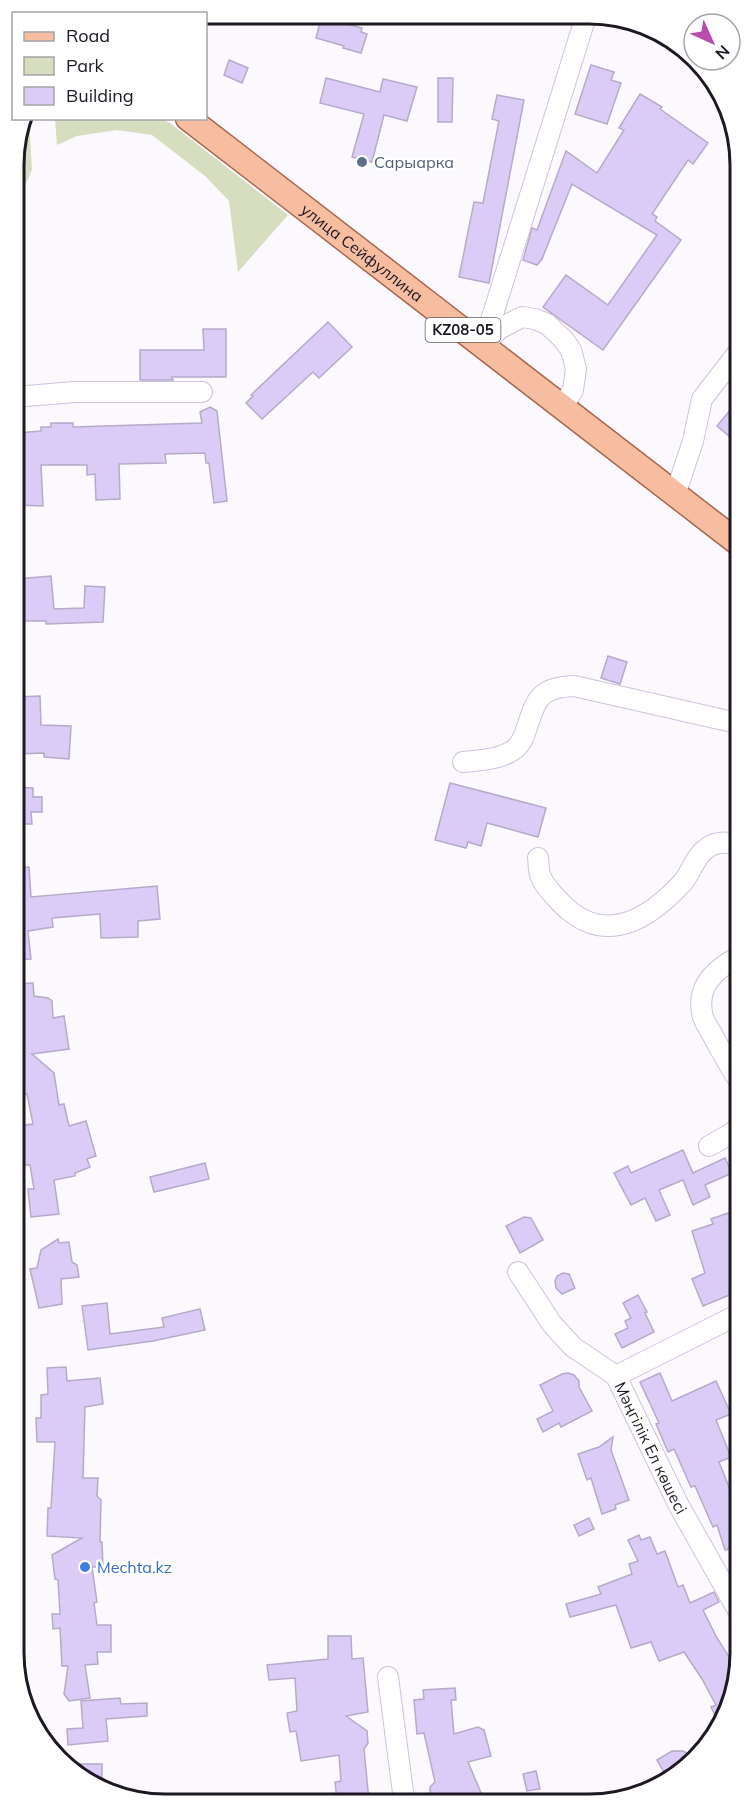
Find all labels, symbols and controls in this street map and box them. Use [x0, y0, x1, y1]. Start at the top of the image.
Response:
legend [12, 12, 207, 120]
north arrow [682, 12, 742, 72]
text: Road [66, 24, 110, 47]
text: N [711, 41, 734, 64]
text: Park [66, 54, 105, 77]
text: Building [66, 84, 134, 107]
place label: Сарыарка [374, 152, 454, 172]
marker: Сарыарка [355, 155, 369, 169]
street label: улица Сейфуллина [297, 199, 427, 306]
road number: KZ08-05 [426, 318, 500, 342]
street label: Мәңгілік Ел көшесі [610, 1379, 692, 1517]
place label: Mechta.kz [97, 1557, 172, 1577]
marker: Mechta.kz [78, 1560, 92, 1574]

